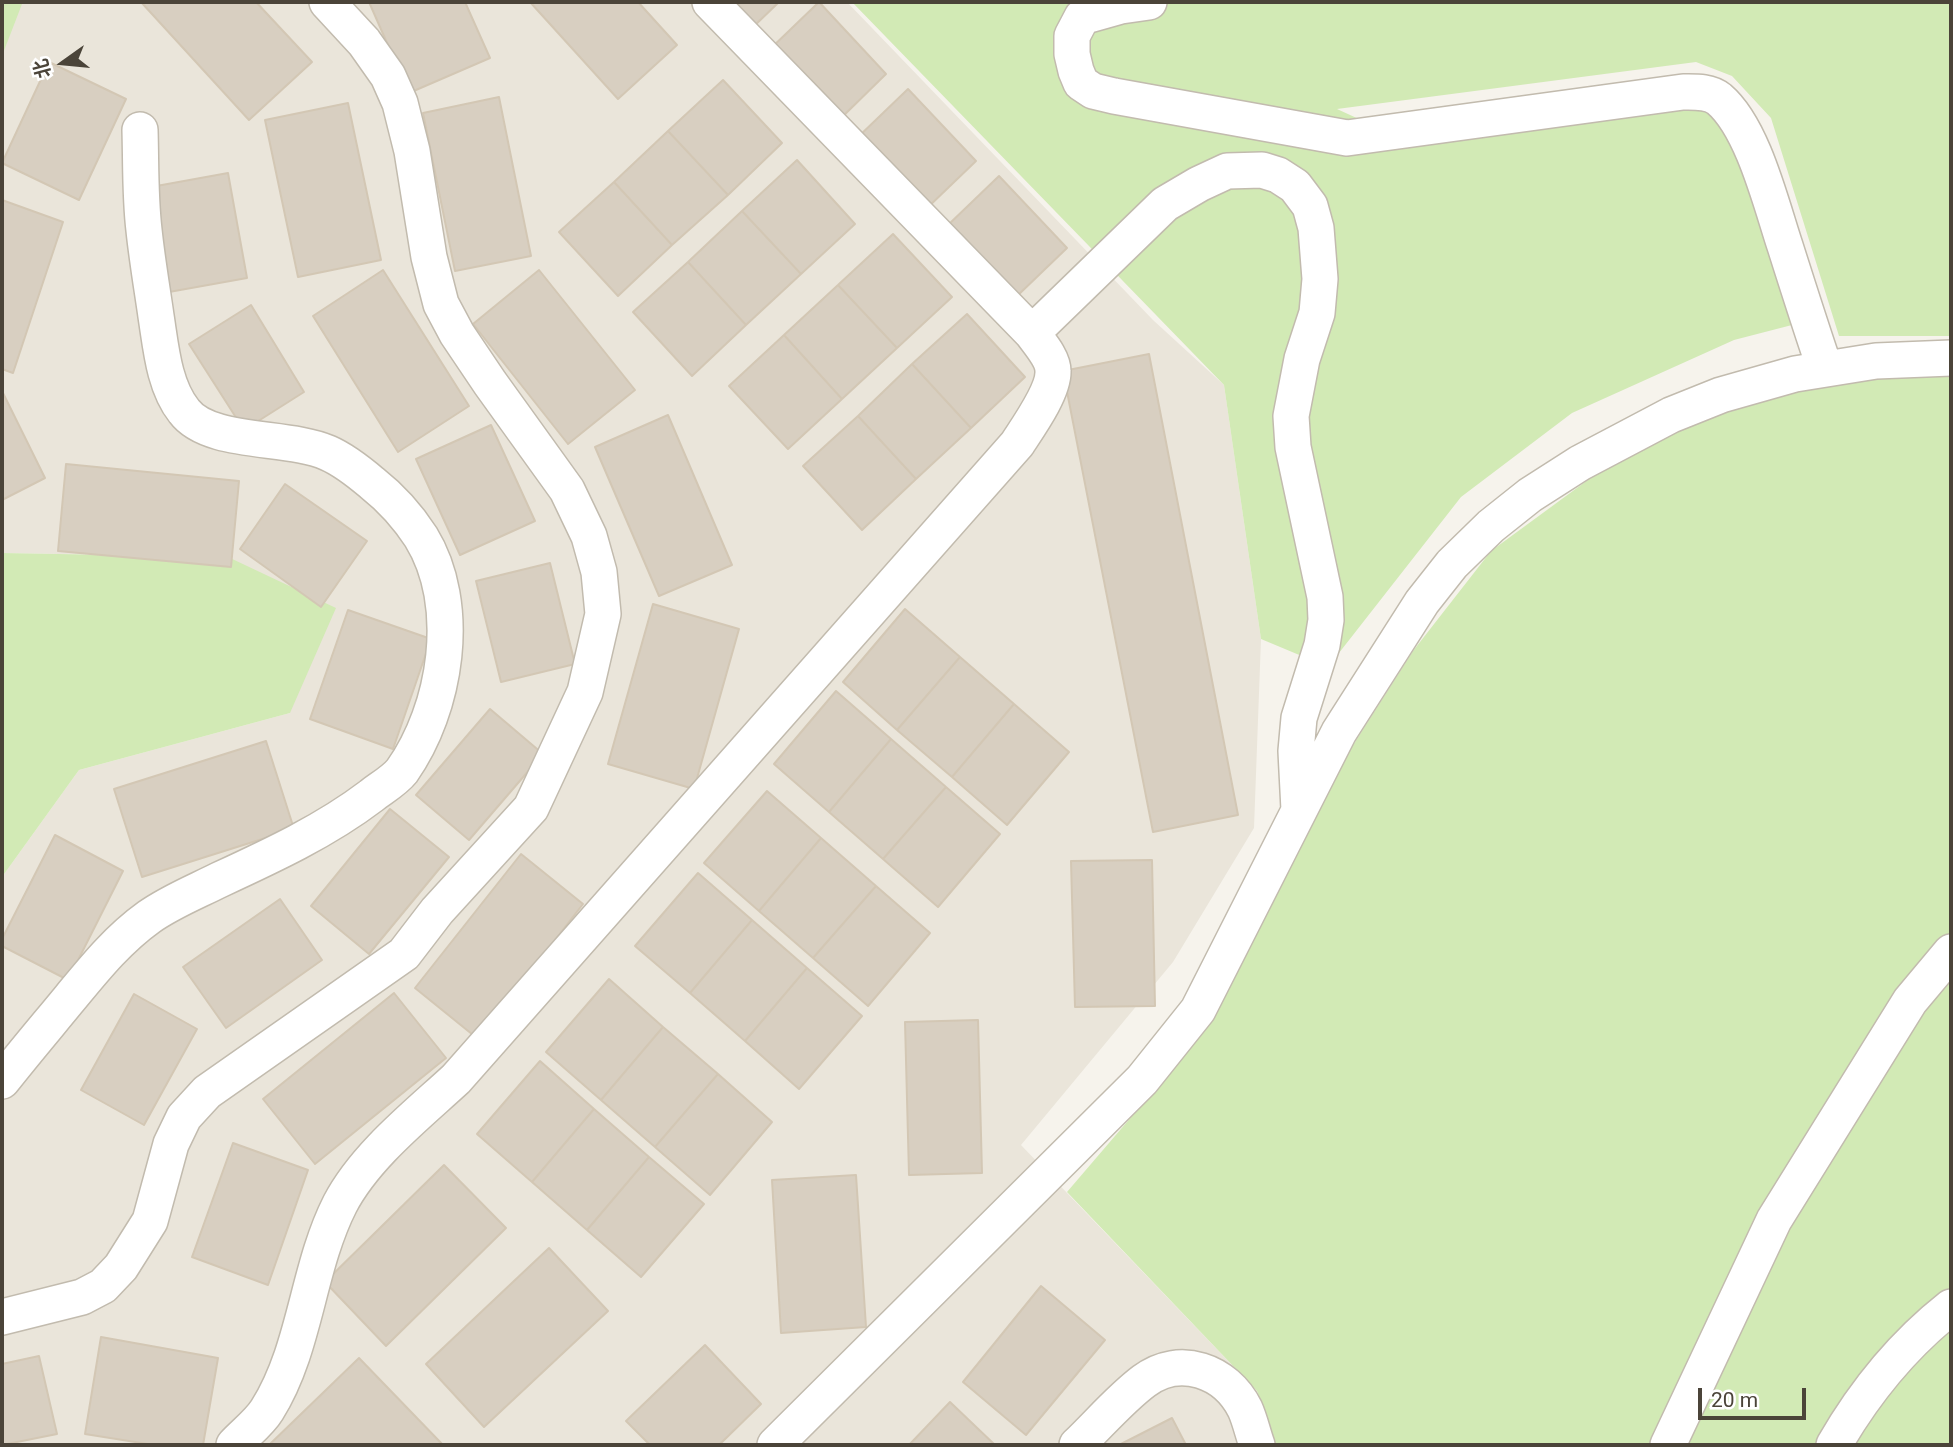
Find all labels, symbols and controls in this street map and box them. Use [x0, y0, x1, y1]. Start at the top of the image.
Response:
north arrow [28, 28, 98, 98]
text: 北 [29, 56, 56, 81]
scale bar [1701, 1374, 1810, 1418]
text: 20 m [1711, 1388, 1758, 1412]

